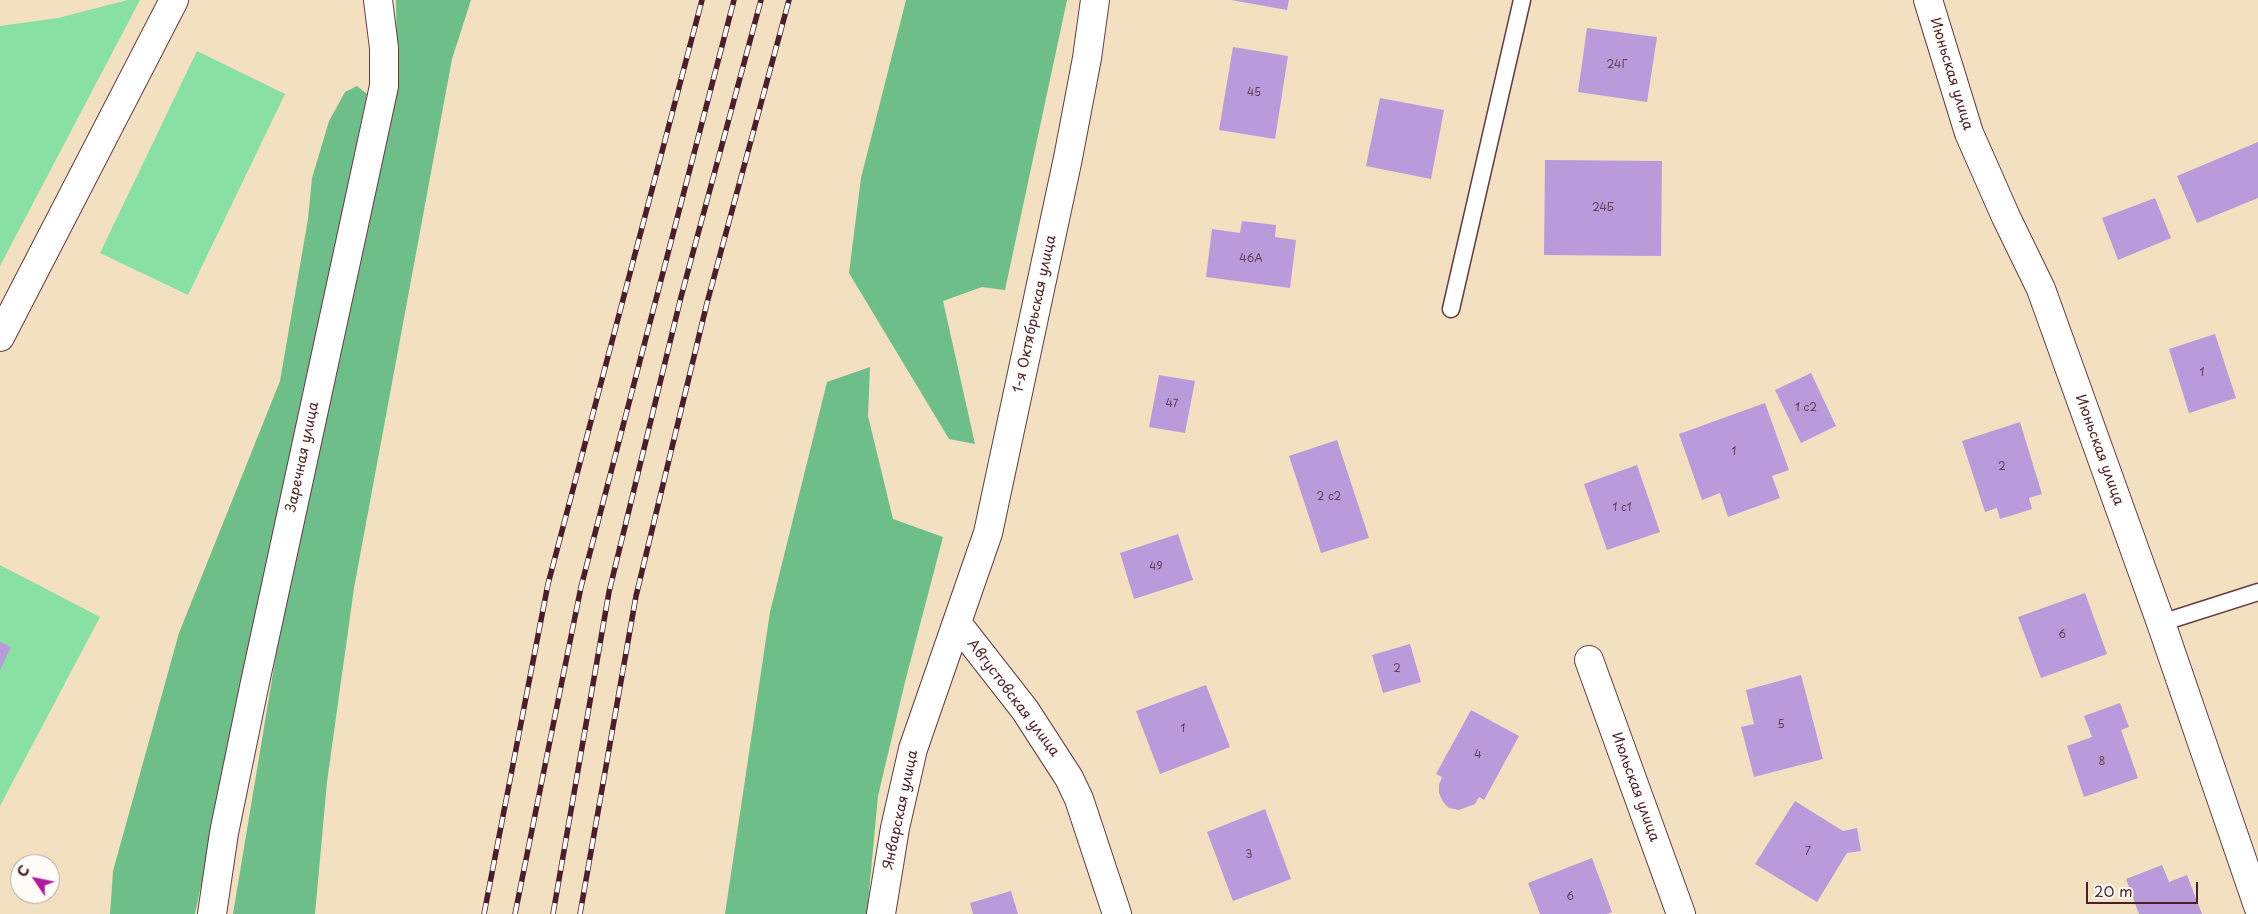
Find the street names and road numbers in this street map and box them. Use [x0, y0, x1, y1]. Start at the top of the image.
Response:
street label: Июньская улица [1926, 16, 1976, 132]
street label: 1-я Октябрьская улица [1010, 234, 1060, 394]
street label: Июньская улица [2071, 392, 2127, 508]
street label: Заречная улица [283, 400, 323, 514]
street label: Августовская улица [963, 636, 1063, 760]
street label: Июльская улица [1607, 730, 1663, 844]
street label: Январская улица [880, 749, 922, 871]

